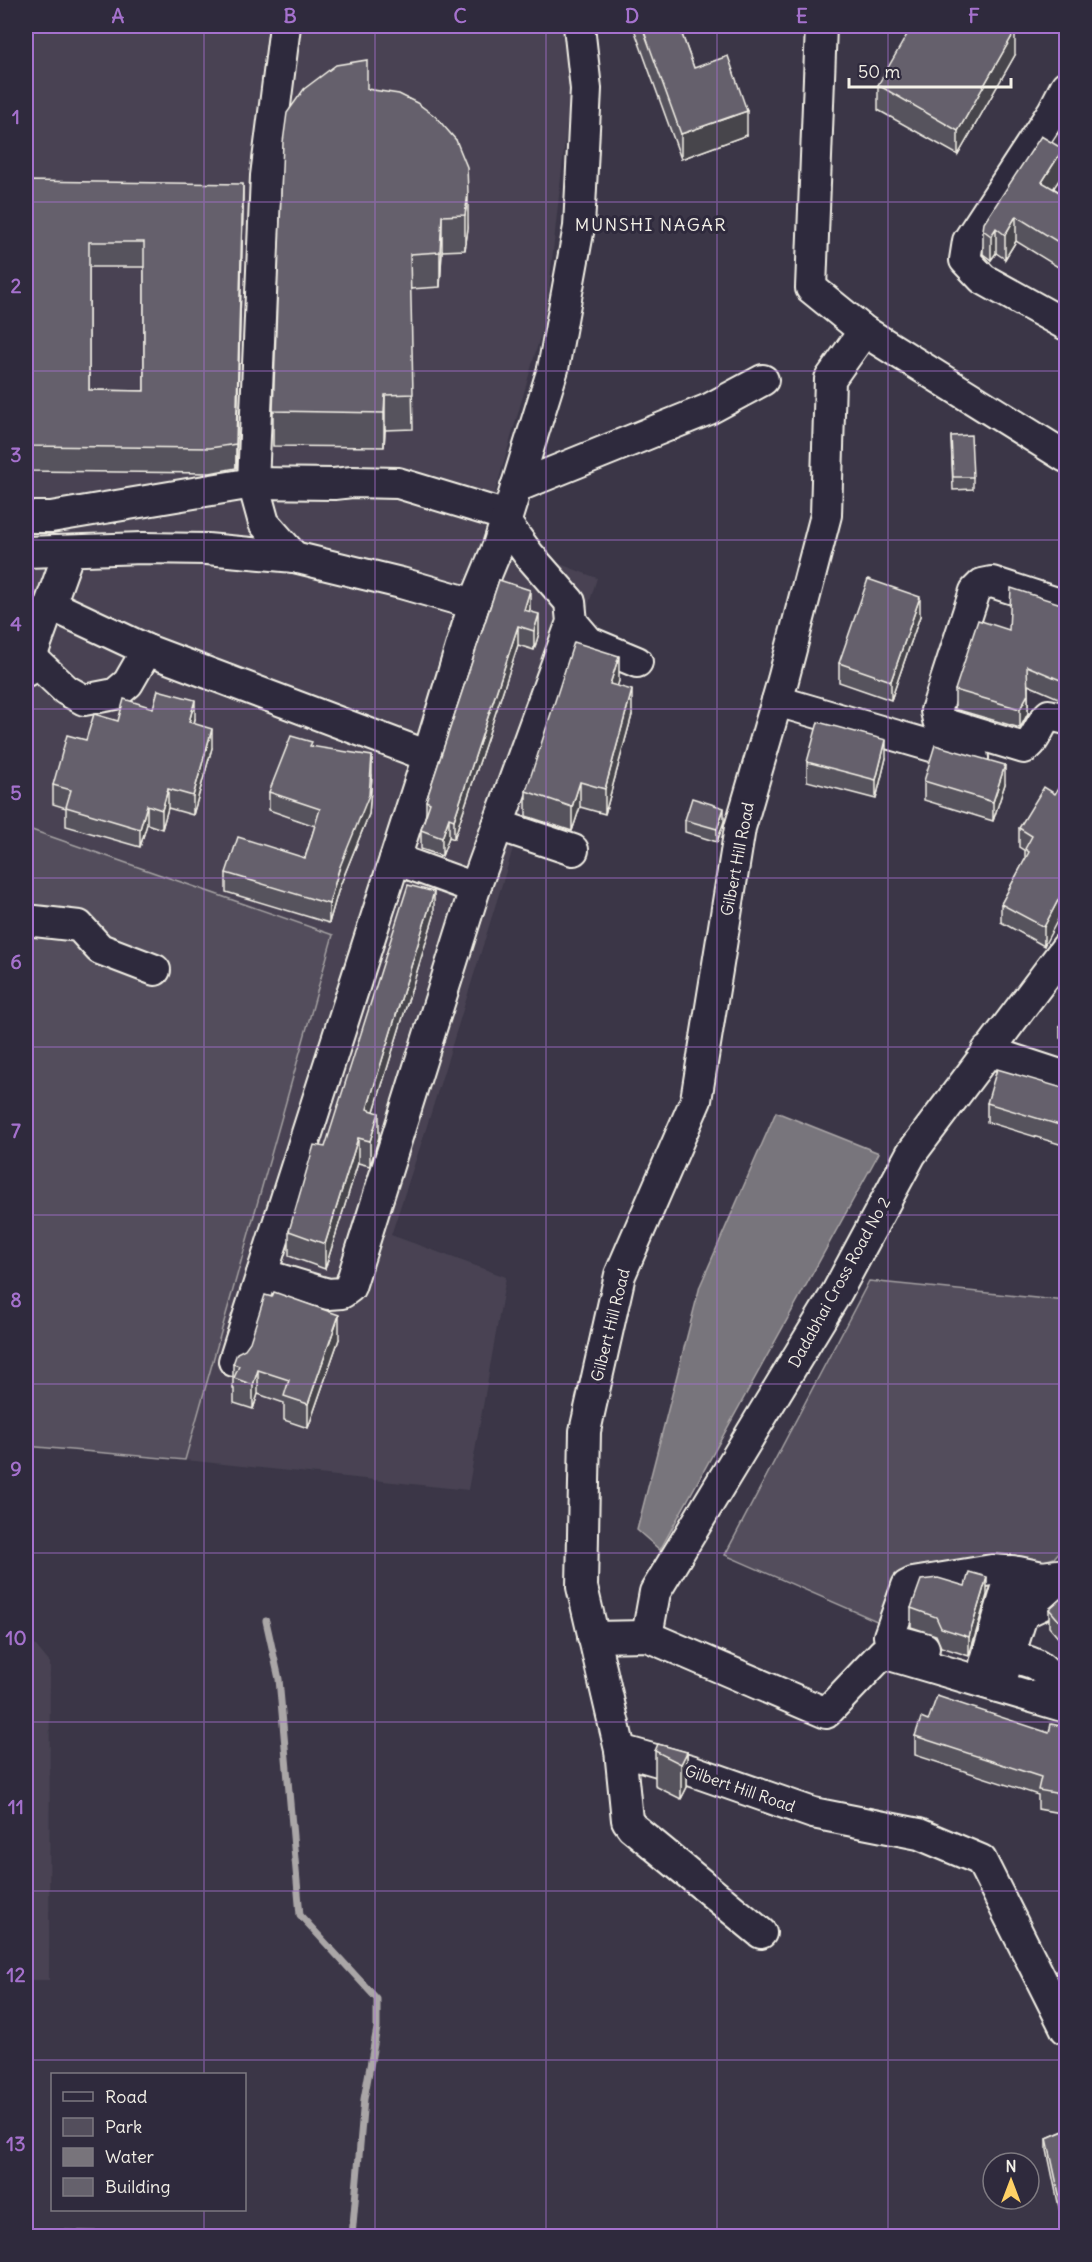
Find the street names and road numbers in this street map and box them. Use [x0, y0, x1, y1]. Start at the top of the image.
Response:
street label: Gilbert Hill Road [716, 800, 758, 918]
street label: Dadabhai Cross Road No 2 [784, 1193, 894, 1371]
street label: Gilbert Hill Road [586, 1267, 634, 1383]
street label: Gilbert Hill Road [682, 1760, 798, 1816]

